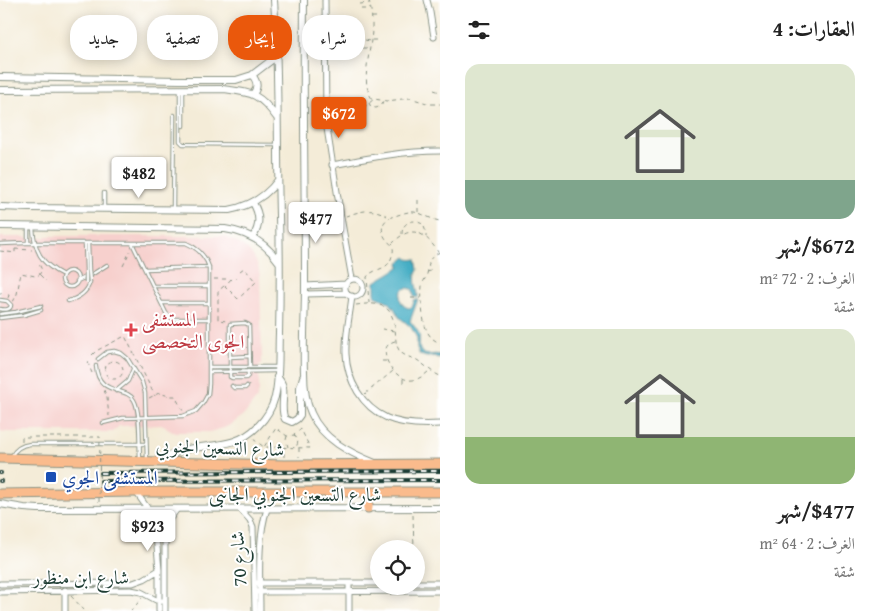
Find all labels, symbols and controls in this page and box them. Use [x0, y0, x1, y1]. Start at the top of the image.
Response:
text: العقارات: 4 [773, 13, 855, 44]
chip: جديد [70, 15, 137, 60]
chip: تصفية [147, 15, 218, 60]
chip: إيجار [228, 15, 292, 60]
chip: شراء [302, 15, 365, 60]
icon: filters [465, 16, 493, 44]
pin: $672 [309, 96, 369, 139]
icon: home [615, 96, 705, 186]
text: $672 [322, 101, 356, 125]
pin: $482 [109, 156, 169, 199]
text: $482 [122, 161, 156, 185]
pin: $477 [286, 202, 346, 244]
text: $477 [299, 206, 333, 230]
text: $672/شهر [777, 230, 855, 261]
text: الغرف: 2 · 72 m² [759, 266, 855, 290]
text: شقة [834, 294, 855, 318]
place label: المستشفى الجوى التخصصى [142, 305, 244, 355]
marker: المستشفى الجوى التخصصى [124, 323, 138, 337]
icon: home [615, 361, 705, 451]
street label: شارع التسعين الجنوبي [155, 431, 285, 465]
place label: المستشفى الجوي [62, 463, 158, 493]
marker: المستشفى الجوي [44, 470, 58, 484]
street label: شارع التسعين الجنوبي الجانبى [209, 480, 381, 510]
text: $477/شهر [777, 495, 855, 526]
pin: $923 [118, 510, 178, 552]
text: $923 [131, 514, 165, 538]
street label: شارع 70 [223, 530, 255, 587]
text: الغرف: 2 · 64 m² [759, 531, 855, 555]
map controls [370, 540, 425, 595]
button: locate [370, 540, 425, 595]
text: شقة [834, 559, 855, 583]
street label: شارع ابن منظور [31, 563, 129, 593]

